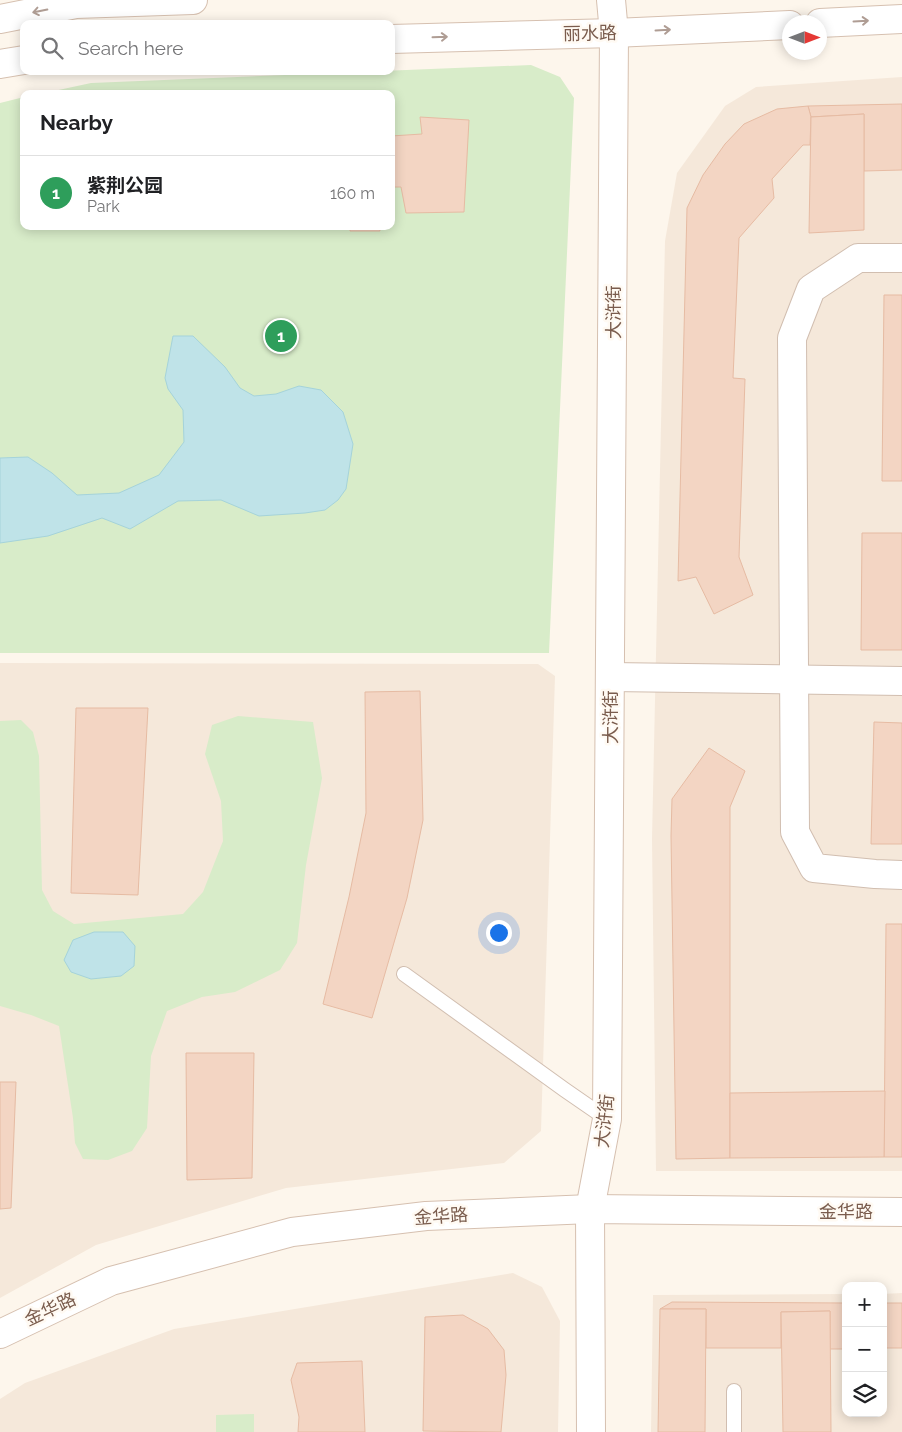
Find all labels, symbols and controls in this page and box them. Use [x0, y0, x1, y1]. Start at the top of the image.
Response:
one-way arrow [33, 7, 49, 16]
north arrow [782, 15, 827, 60]
one-way arrow [852, 17, 868, 26]
search box [20, 20, 395, 75]
street label: 丽水路 [563, 22, 617, 44]
one-way arrow [655, 26, 671, 35]
one-way arrow [432, 32, 448, 42]
icon: search [38, 34, 66, 62]
text: Search here [78, 37, 184, 59]
text: Nearby [40, 110, 113, 135]
text: 紫荆公园 [87, 174, 163, 196]
text: 1 [52, 184, 60, 203]
text: 160 m [330, 184, 375, 203]
text: Park [87, 197, 120, 216]
street label: 大浒街 [603, 285, 624, 339]
pin: 1 [265, 317, 297, 355]
street label: 大浒街 [600, 690, 621, 744]
your location [486, 920, 512, 946]
street label: 大浒街 [591, 1093, 617, 1149]
street label: 金华路 [819, 1201, 873, 1222]
street label: 金华路 [413, 1204, 469, 1228]
map controls [842, 1282, 887, 1417]
button: + [842, 1282, 887, 1327]
street label: 金华路 [21, 1288, 79, 1330]
button: − [842, 1327, 887, 1372]
button: layers [842, 1372, 887, 1417]

